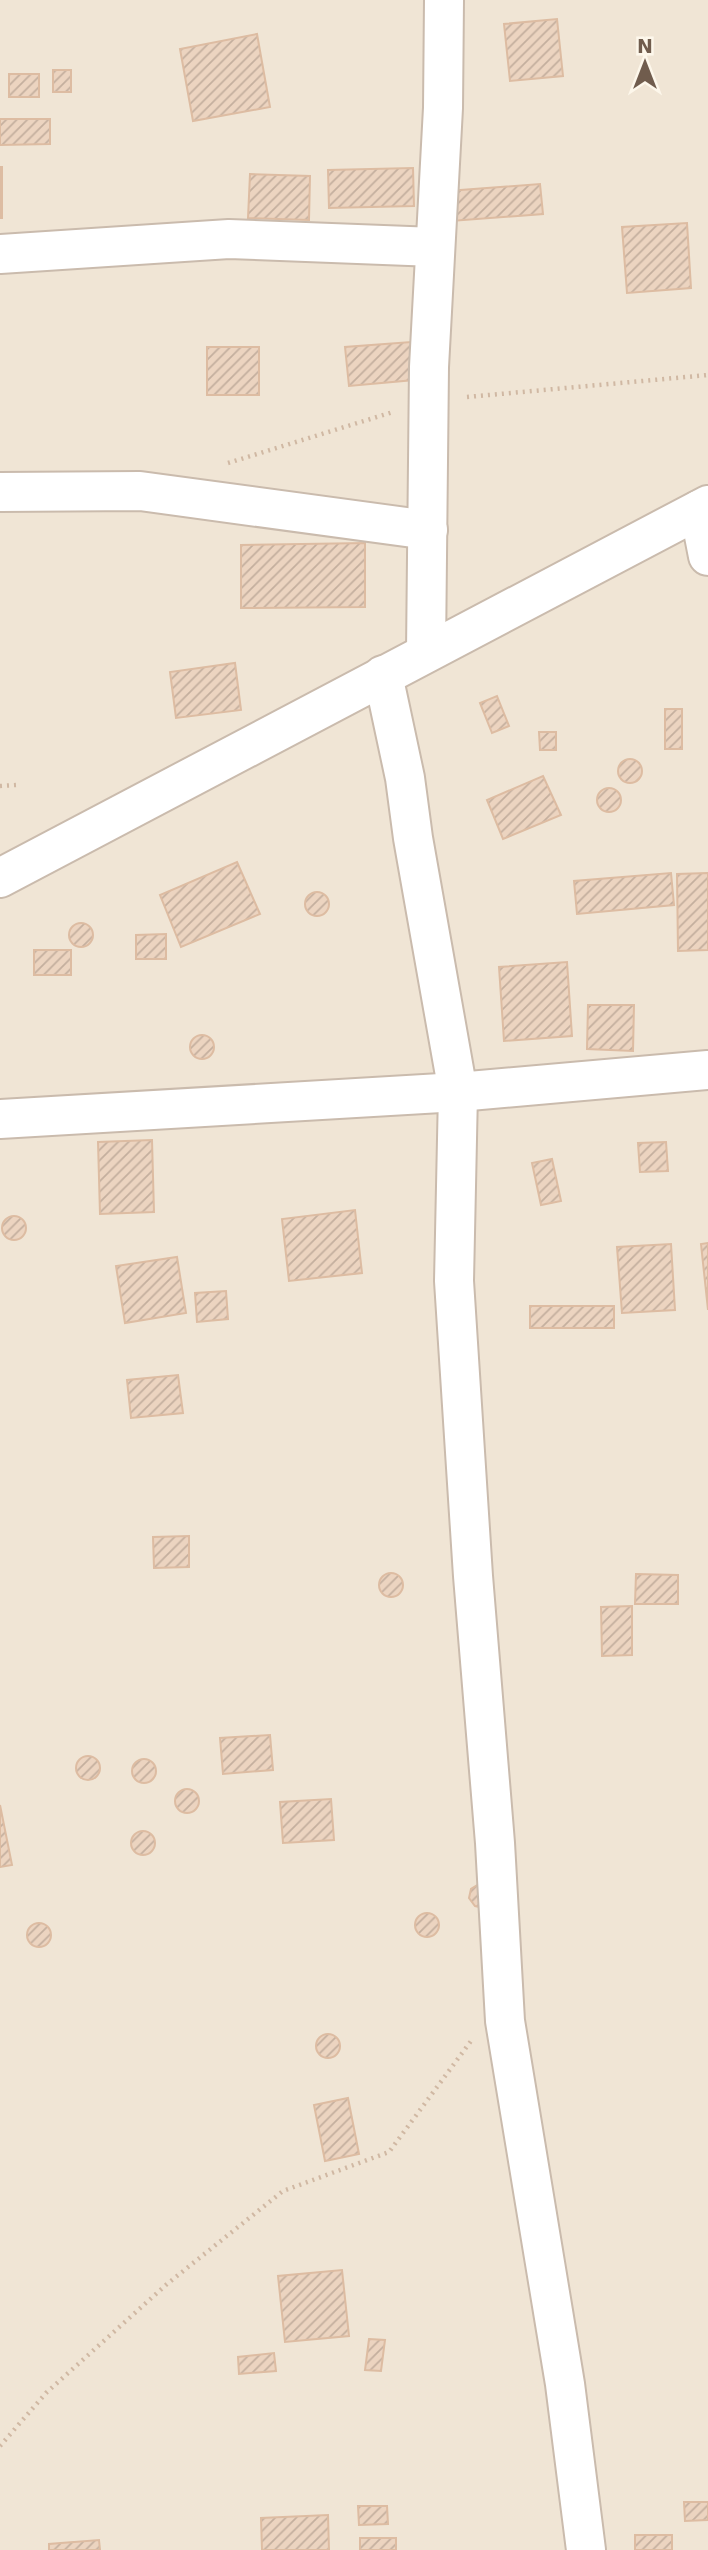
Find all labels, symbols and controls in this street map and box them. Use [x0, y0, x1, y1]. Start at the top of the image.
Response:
north arrow [610, 28, 680, 98]
text: N [637, 35, 653, 57]

